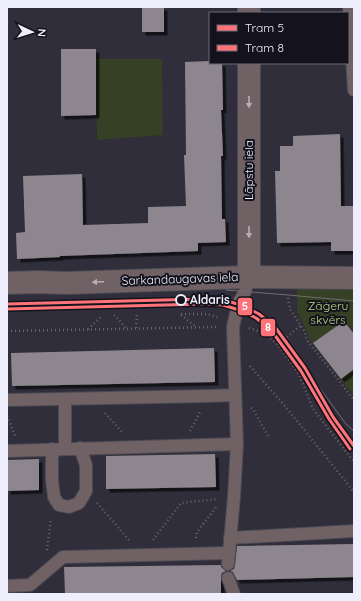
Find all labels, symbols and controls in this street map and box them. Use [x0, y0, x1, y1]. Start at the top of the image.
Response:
north arrow [12, 12, 52, 52]
legend [209, 12, 349, 64]
text: Tram 5 [245, 20, 284, 35]
text: N [35, 28, 49, 37]
text: Tram 8 [245, 40, 284, 55]
one-way arrow [246, 96, 252, 109]
street label: Lāpstu iela [241, 140, 256, 200]
one-way arrow [246, 226, 252, 239]
street label: Sarkandaugavas iela [121, 269, 239, 288]
one-way arrow [92, 278, 104, 285]
place label: Aldaris [190, 292, 230, 307]
marker: Aldaris [175, 294, 187, 306]
line badge: 5 [237, 297, 253, 316]
park label: Zāģeru skvērs [308, 298, 348, 327]
text: 5 [242, 299, 248, 313]
line badge: 8 [260, 318, 276, 337]
text: 8 [265, 320, 271, 334]

